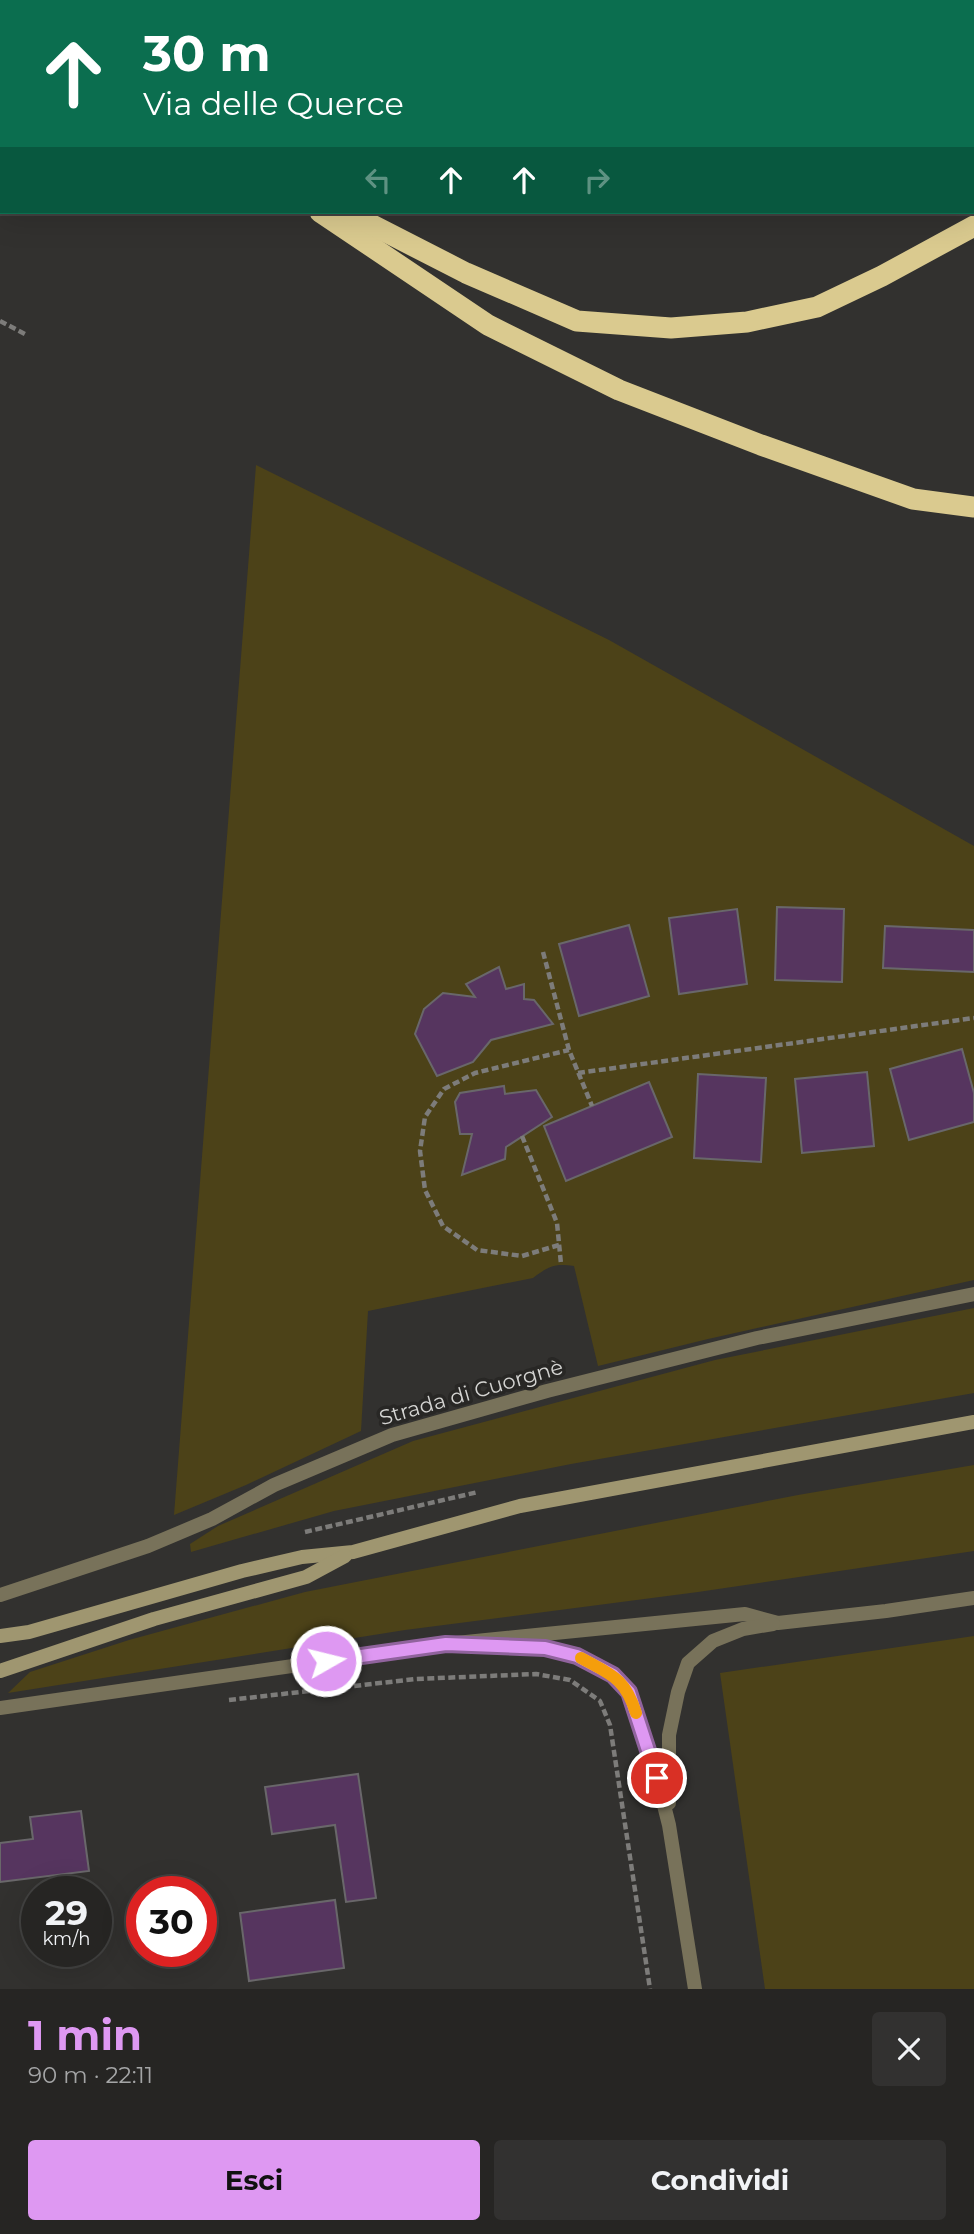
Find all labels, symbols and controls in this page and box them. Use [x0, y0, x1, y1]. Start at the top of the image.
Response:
text: 30 m [143, 24, 271, 83]
icon: ahead [28, 28, 119, 119]
text: Via delle Querce [143, 84, 404, 123]
icon: left [359, 161, 397, 199]
icon: ahead [432, 161, 470, 199]
icon: ahead [505, 161, 543, 199]
icon: right [578, 161, 616, 199]
street label: Strada di Cuorgnè [376, 1354, 566, 1430]
position arrow [289, 1624, 363, 1698]
pin [627, 1748, 687, 1808]
icon: arrive [638, 1759, 676, 1797]
speed limit sign: 30 [126, 1876, 217, 1967]
text: 29 [45, 1891, 88, 1934]
text: km/h [42, 1928, 91, 1950]
text: 1 min [28, 2009, 142, 2061]
button: close [872, 2012, 946, 2086]
text: 90 m · 22:11 [28, 2061, 153, 2089]
button: Esci [28, 2140, 480, 2220]
button: Condividi [494, 2140, 946, 2220]

